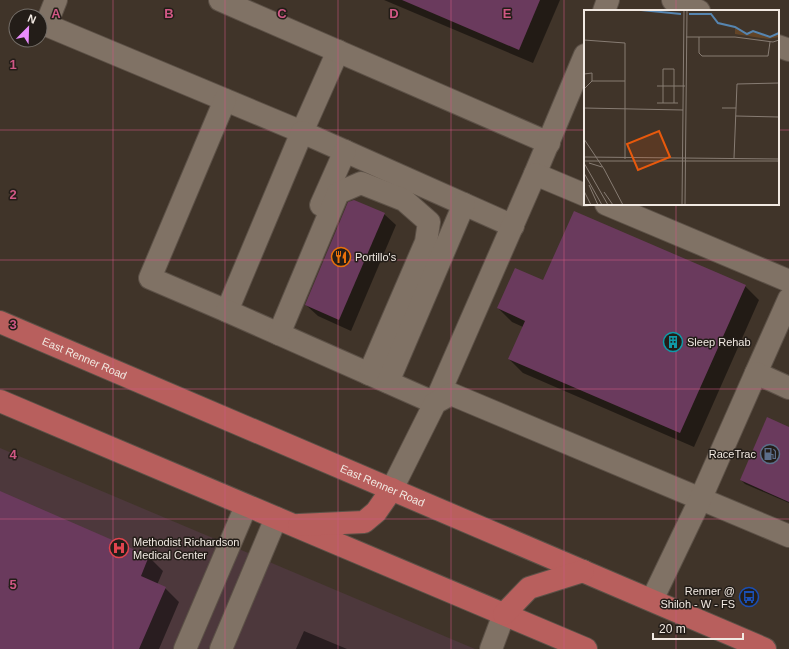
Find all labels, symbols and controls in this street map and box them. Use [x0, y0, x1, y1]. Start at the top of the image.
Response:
text: A [51, 6, 61, 21]
text: B [164, 6, 174, 21]
text: C [277, 6, 287, 21]
text: D [389, 6, 399, 21]
text: E [503, 6, 512, 21]
north arrow [8, 8, 48, 48]
inset map [584, 10, 779, 205]
text: N [26, 12, 38, 26]
text: 1 [9, 57, 17, 72]
text: 2 [9, 187, 17, 202]
restaurant icon: Portillo's [330, 246, 352, 268]
place label: Portillo's [355, 251, 397, 263]
text: 3 [9, 317, 17, 332]
building icon: Sleep Rehab [662, 331, 684, 353]
street label: East Renner Road [41, 335, 129, 381]
place label: Sleep Rehab [687, 336, 751, 348]
fuel station icon: RaceTrac [759, 443, 781, 465]
text: 4 [9, 447, 17, 462]
place label: RaceTrac [709, 448, 756, 460]
street label: East Renner Road [339, 462, 427, 509]
place label: Methodist Richardson Medical Center [133, 536, 239, 561]
hospital icon: Methodist Richardson Medical Center [108, 537, 130, 559]
text: 5 [9, 577, 17, 592]
place label: Renner @ Shiloh - W - FS [660, 585, 735, 610]
bus stop icon: Renner @ Shiloh - W - FS [738, 586, 760, 608]
scale bar [653, 615, 743, 641]
text: 20 m [659, 622, 686, 636]

